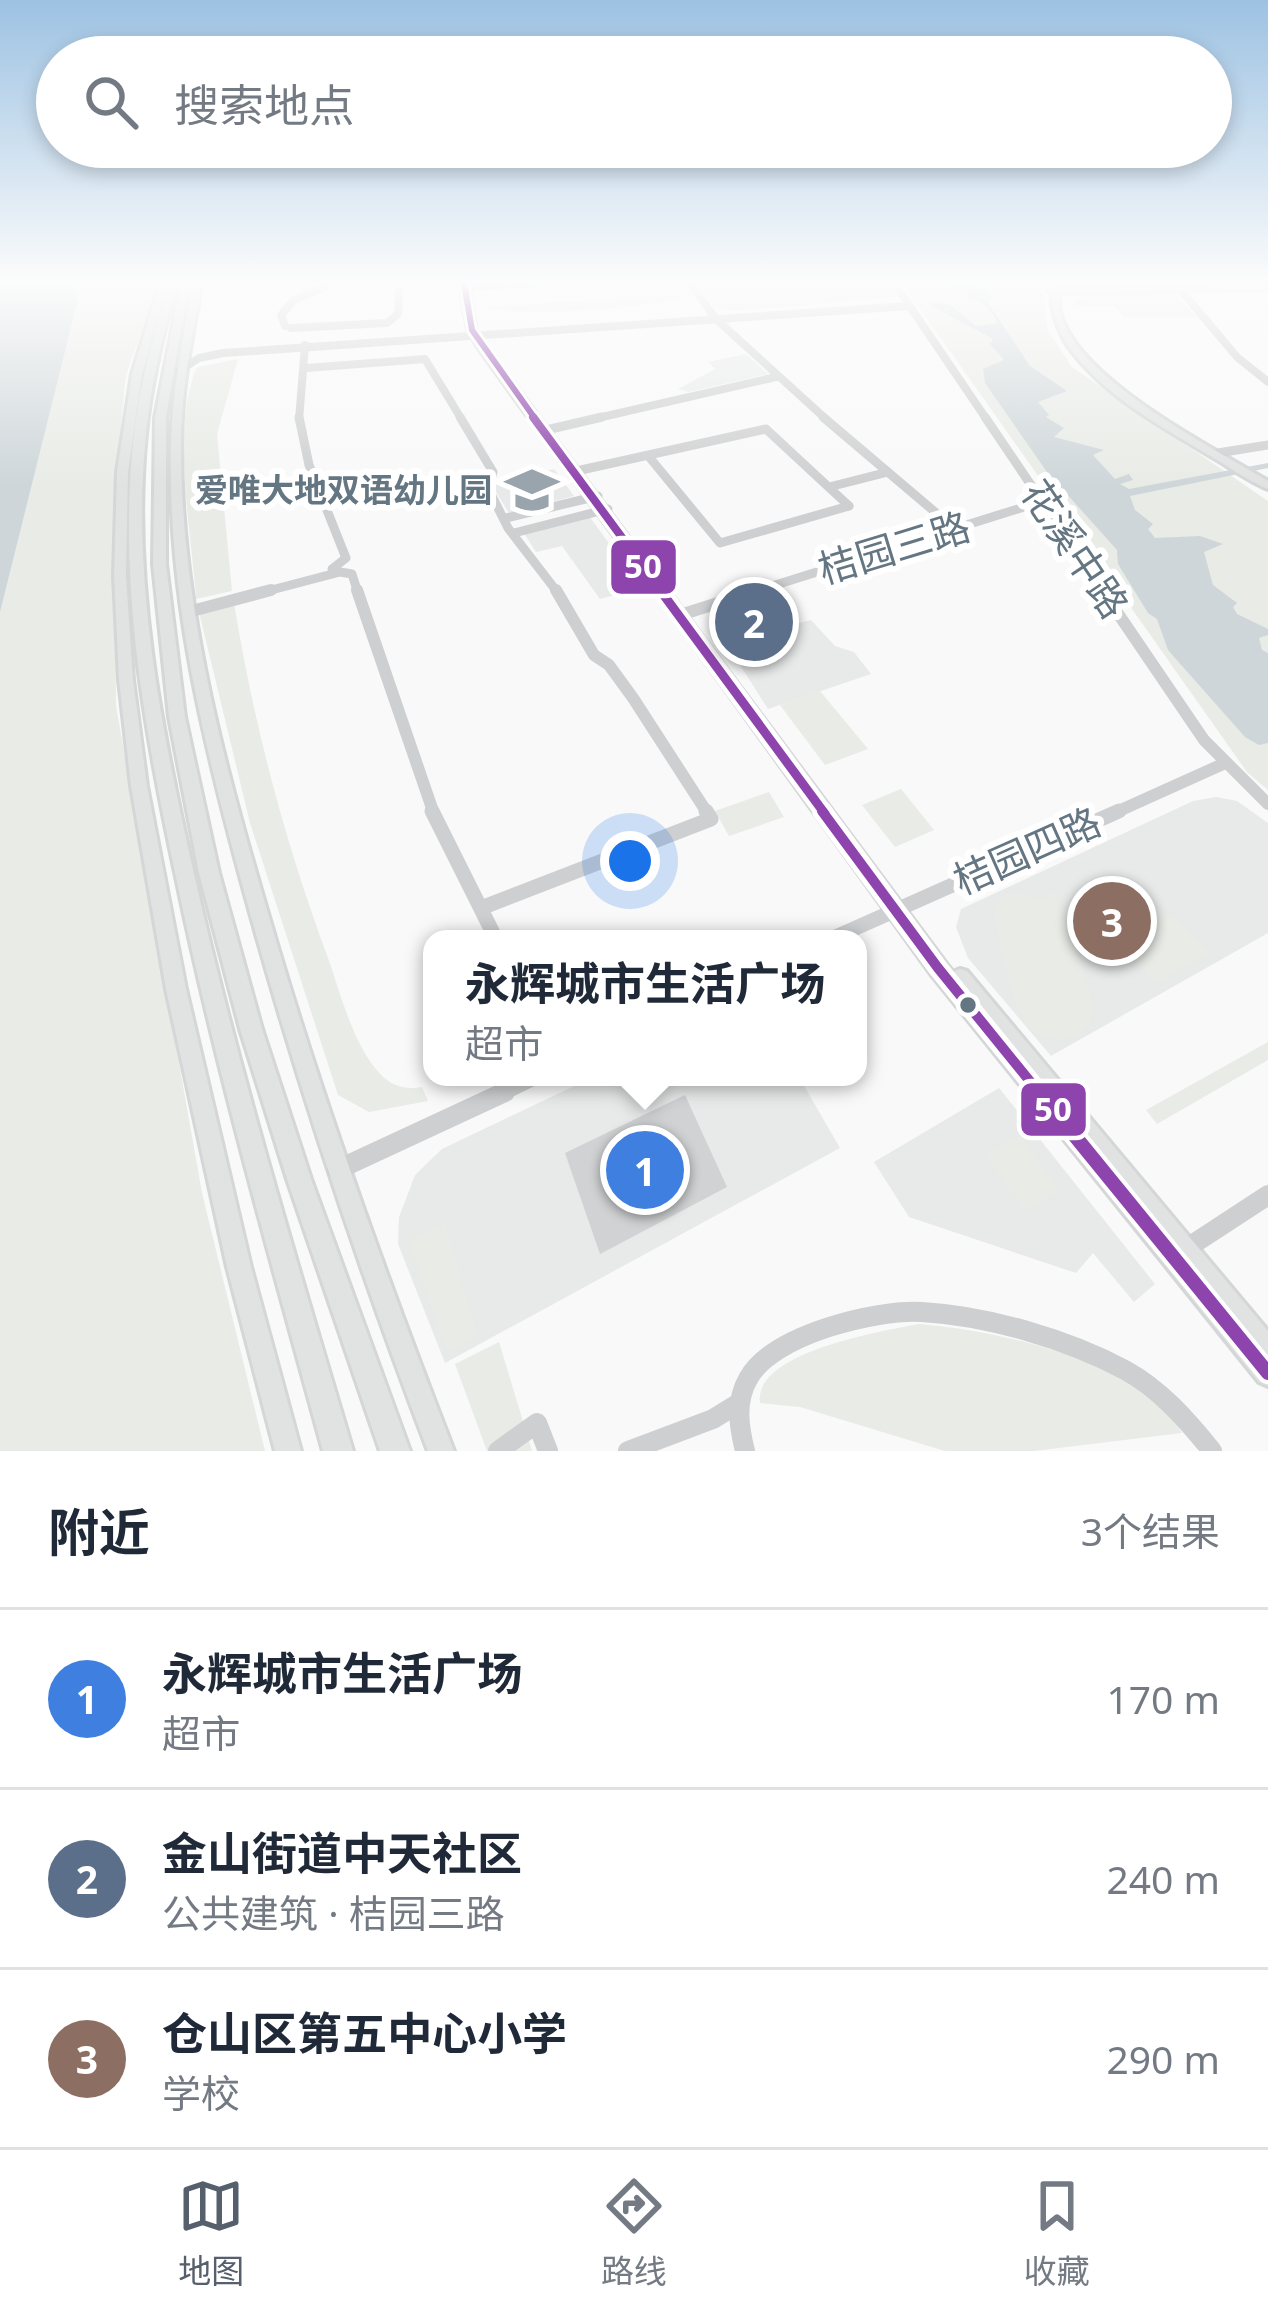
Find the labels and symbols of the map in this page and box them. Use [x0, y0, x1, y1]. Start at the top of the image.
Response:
school or university icon: 爱唯大地双语幼儿园 [503, 461, 561, 519]
place label: 爱唯大地双语幼儿园 [195, 467, 492, 512]
street label: 花溪中路 [1011, 469, 1142, 628]
street label: 桔园三路 [811, 498, 976, 595]
line badge: 50 [609, 538, 678, 596]
text: 50 [624, 543, 662, 588]
pin: 2 [715, 577, 793, 667]
street label: 桔园四路 [944, 794, 1108, 906]
your location [600, 831, 660, 891]
pin: 3 [1073, 876, 1151, 966]
unlabelled marker [957, 994, 979, 1016]
line badge: 50 [1019, 1081, 1088, 1138]
text: 50 [1034, 1086, 1072, 1131]
pin: 1 [606, 1125, 684, 1215]

